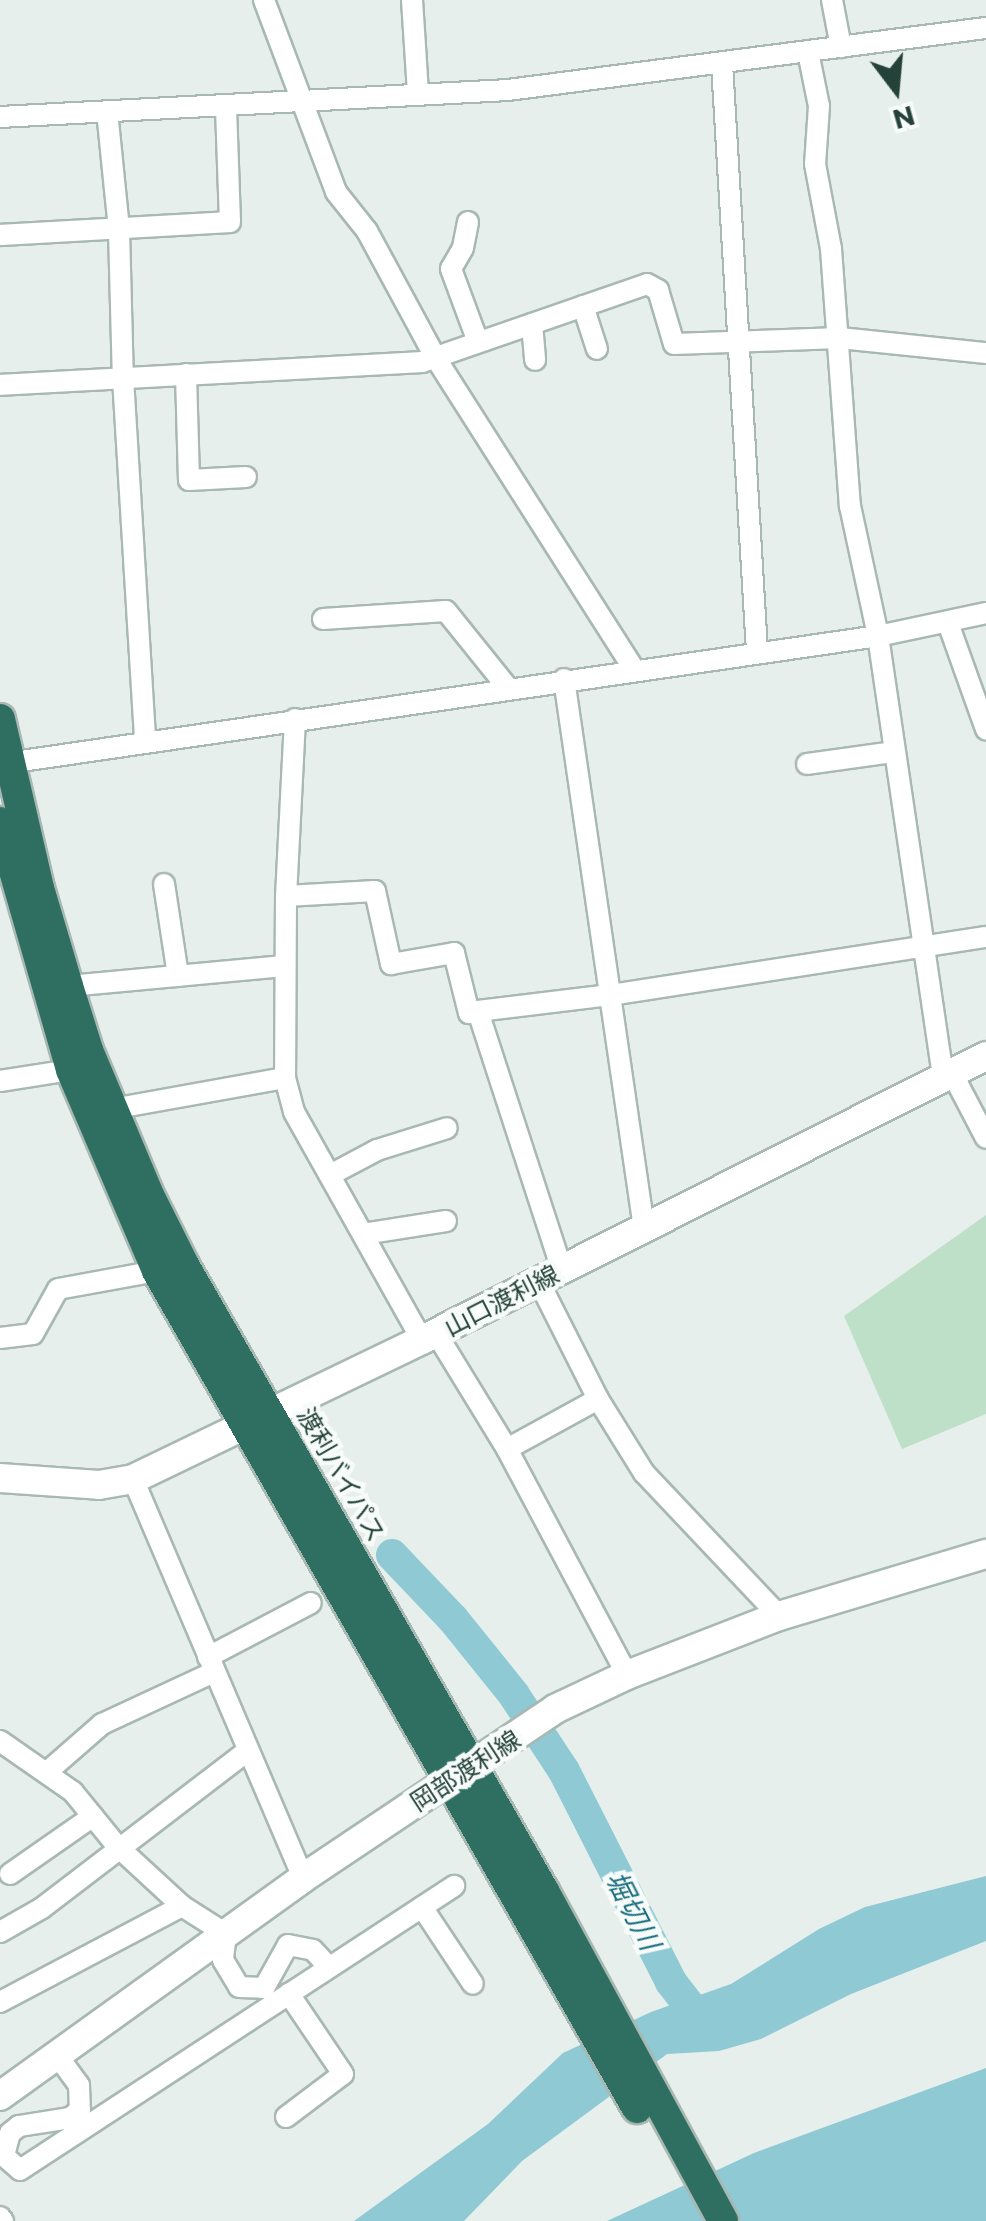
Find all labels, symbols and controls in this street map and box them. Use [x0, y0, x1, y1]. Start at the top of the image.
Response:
north arrow [846, 40, 946, 140]
text: N [889, 100, 919, 138]
street label: 山口渡利線 [439, 1258, 563, 1342]
street label: 渡利バイパス [292, 1402, 392, 1546]
street label: 岡部渡利線 [404, 1723, 526, 1817]
water label: 堀切川 [600, 1865, 668, 1955]

